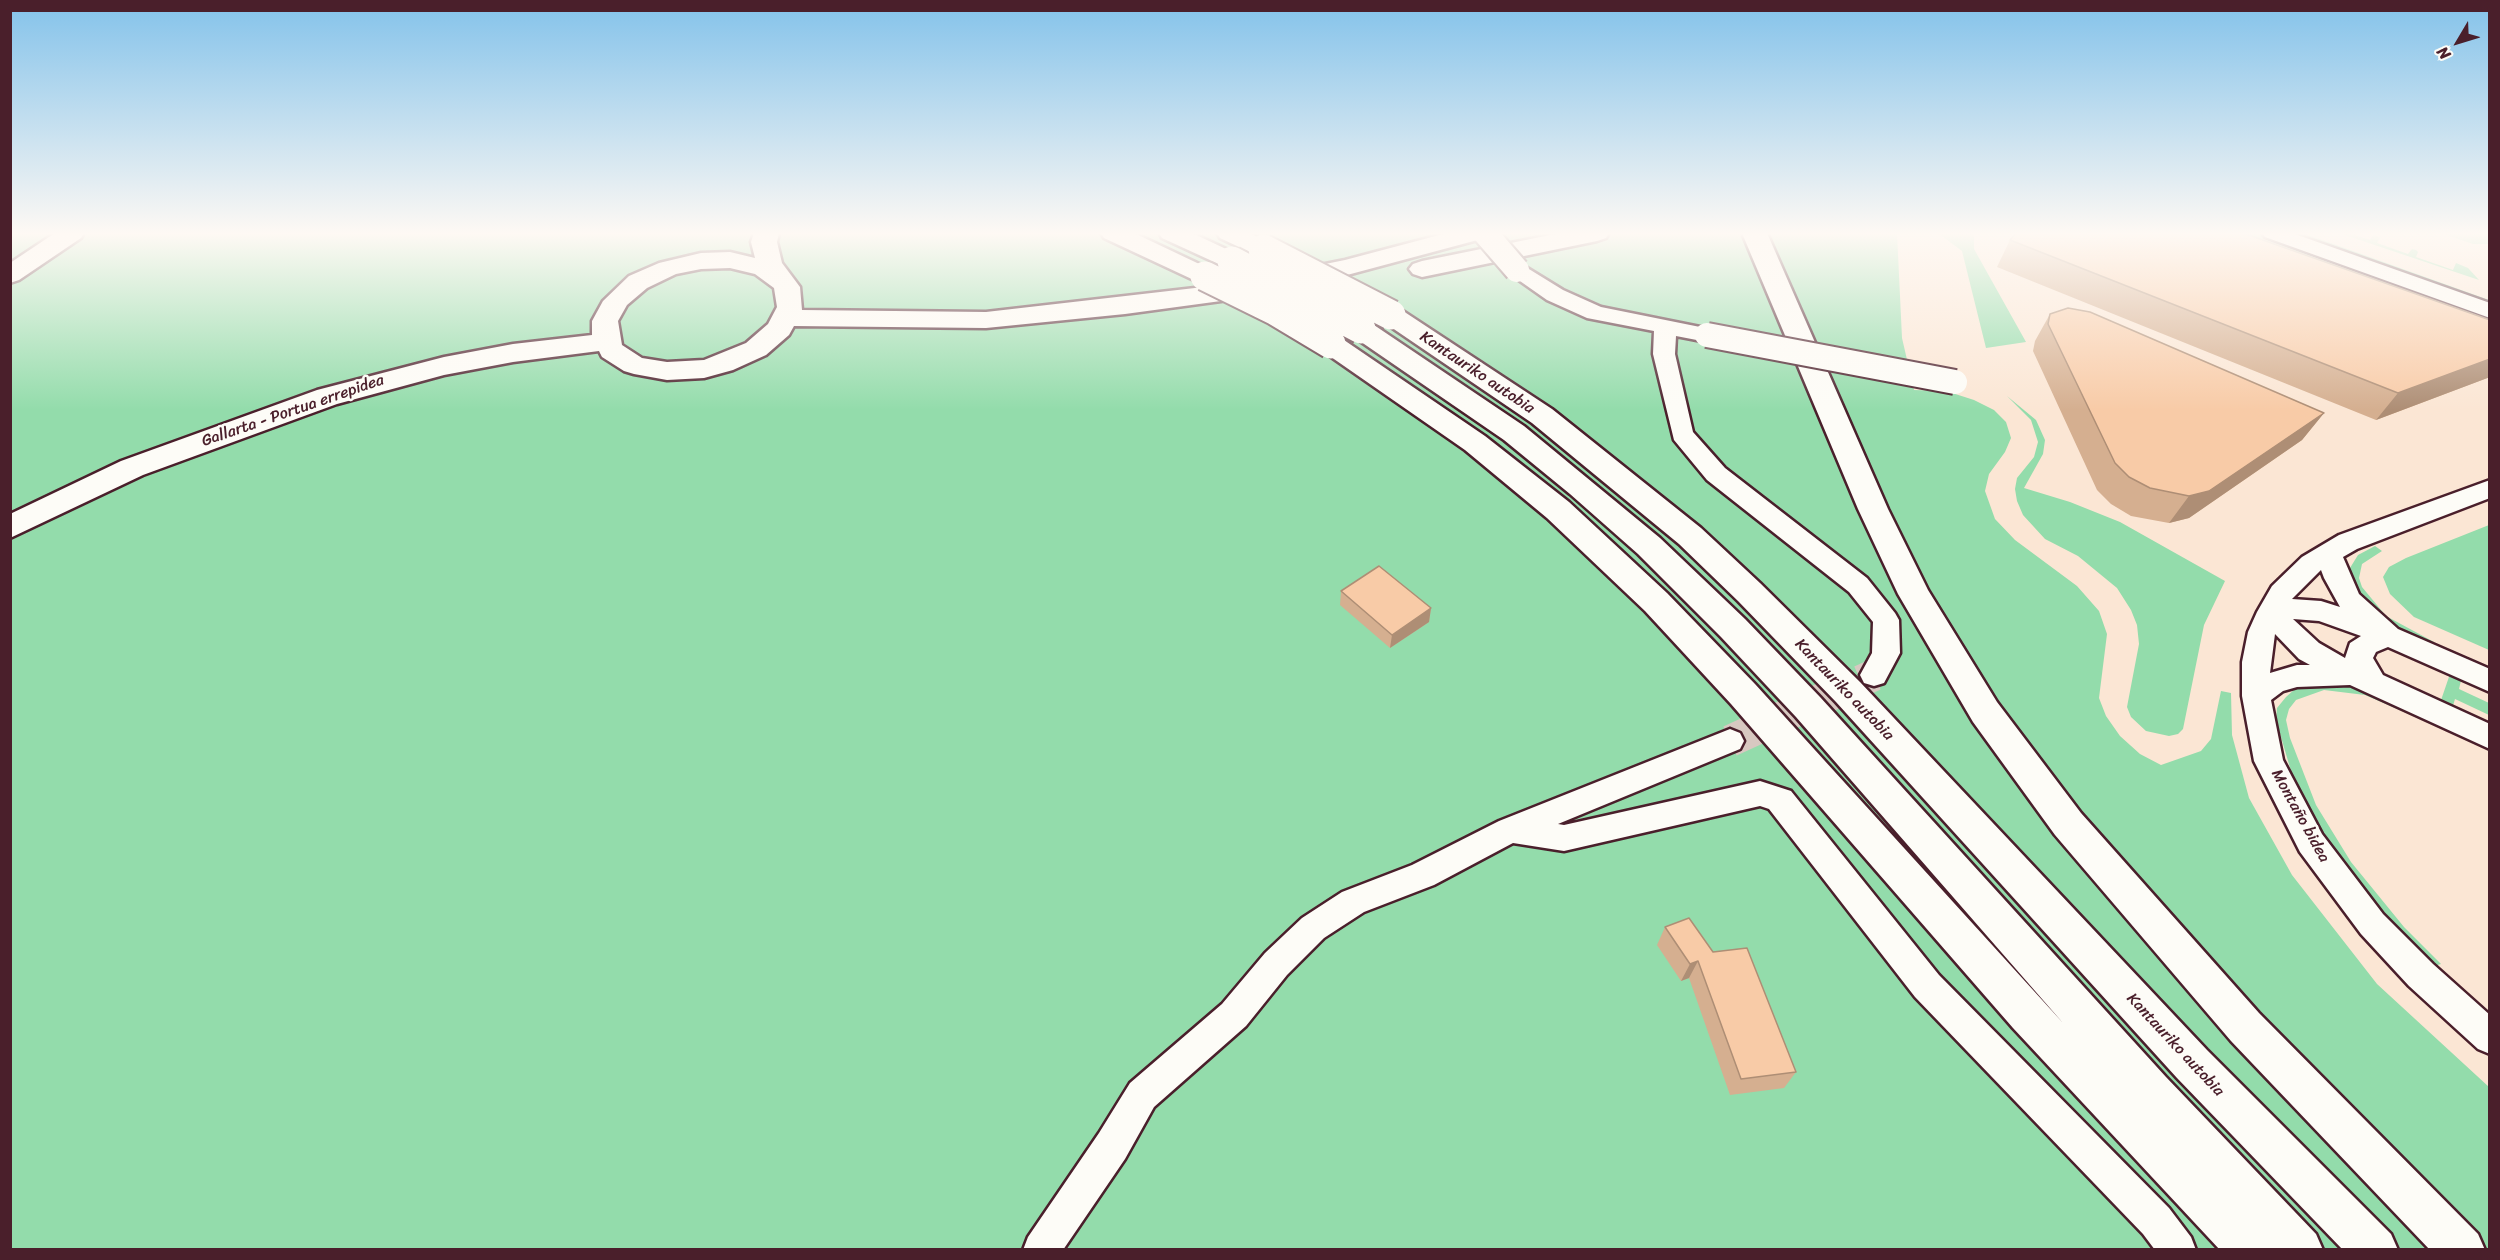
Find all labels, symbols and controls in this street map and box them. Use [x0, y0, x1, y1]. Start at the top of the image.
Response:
north arrow [2428, 12, 2488, 72]
text: N [2429, 40, 2458, 67]
street label: Kantauriko autobia [1416, 328, 1538, 418]
street label: Gallarta - Portua errepidea [199, 371, 387, 451]
street label: Kantauriko autobia [1790, 635, 1898, 745]
street label: Montaño bidea [2267, 766, 2333, 866]
street label: Kantauriko autobia [2122, 989, 2228, 1101]

